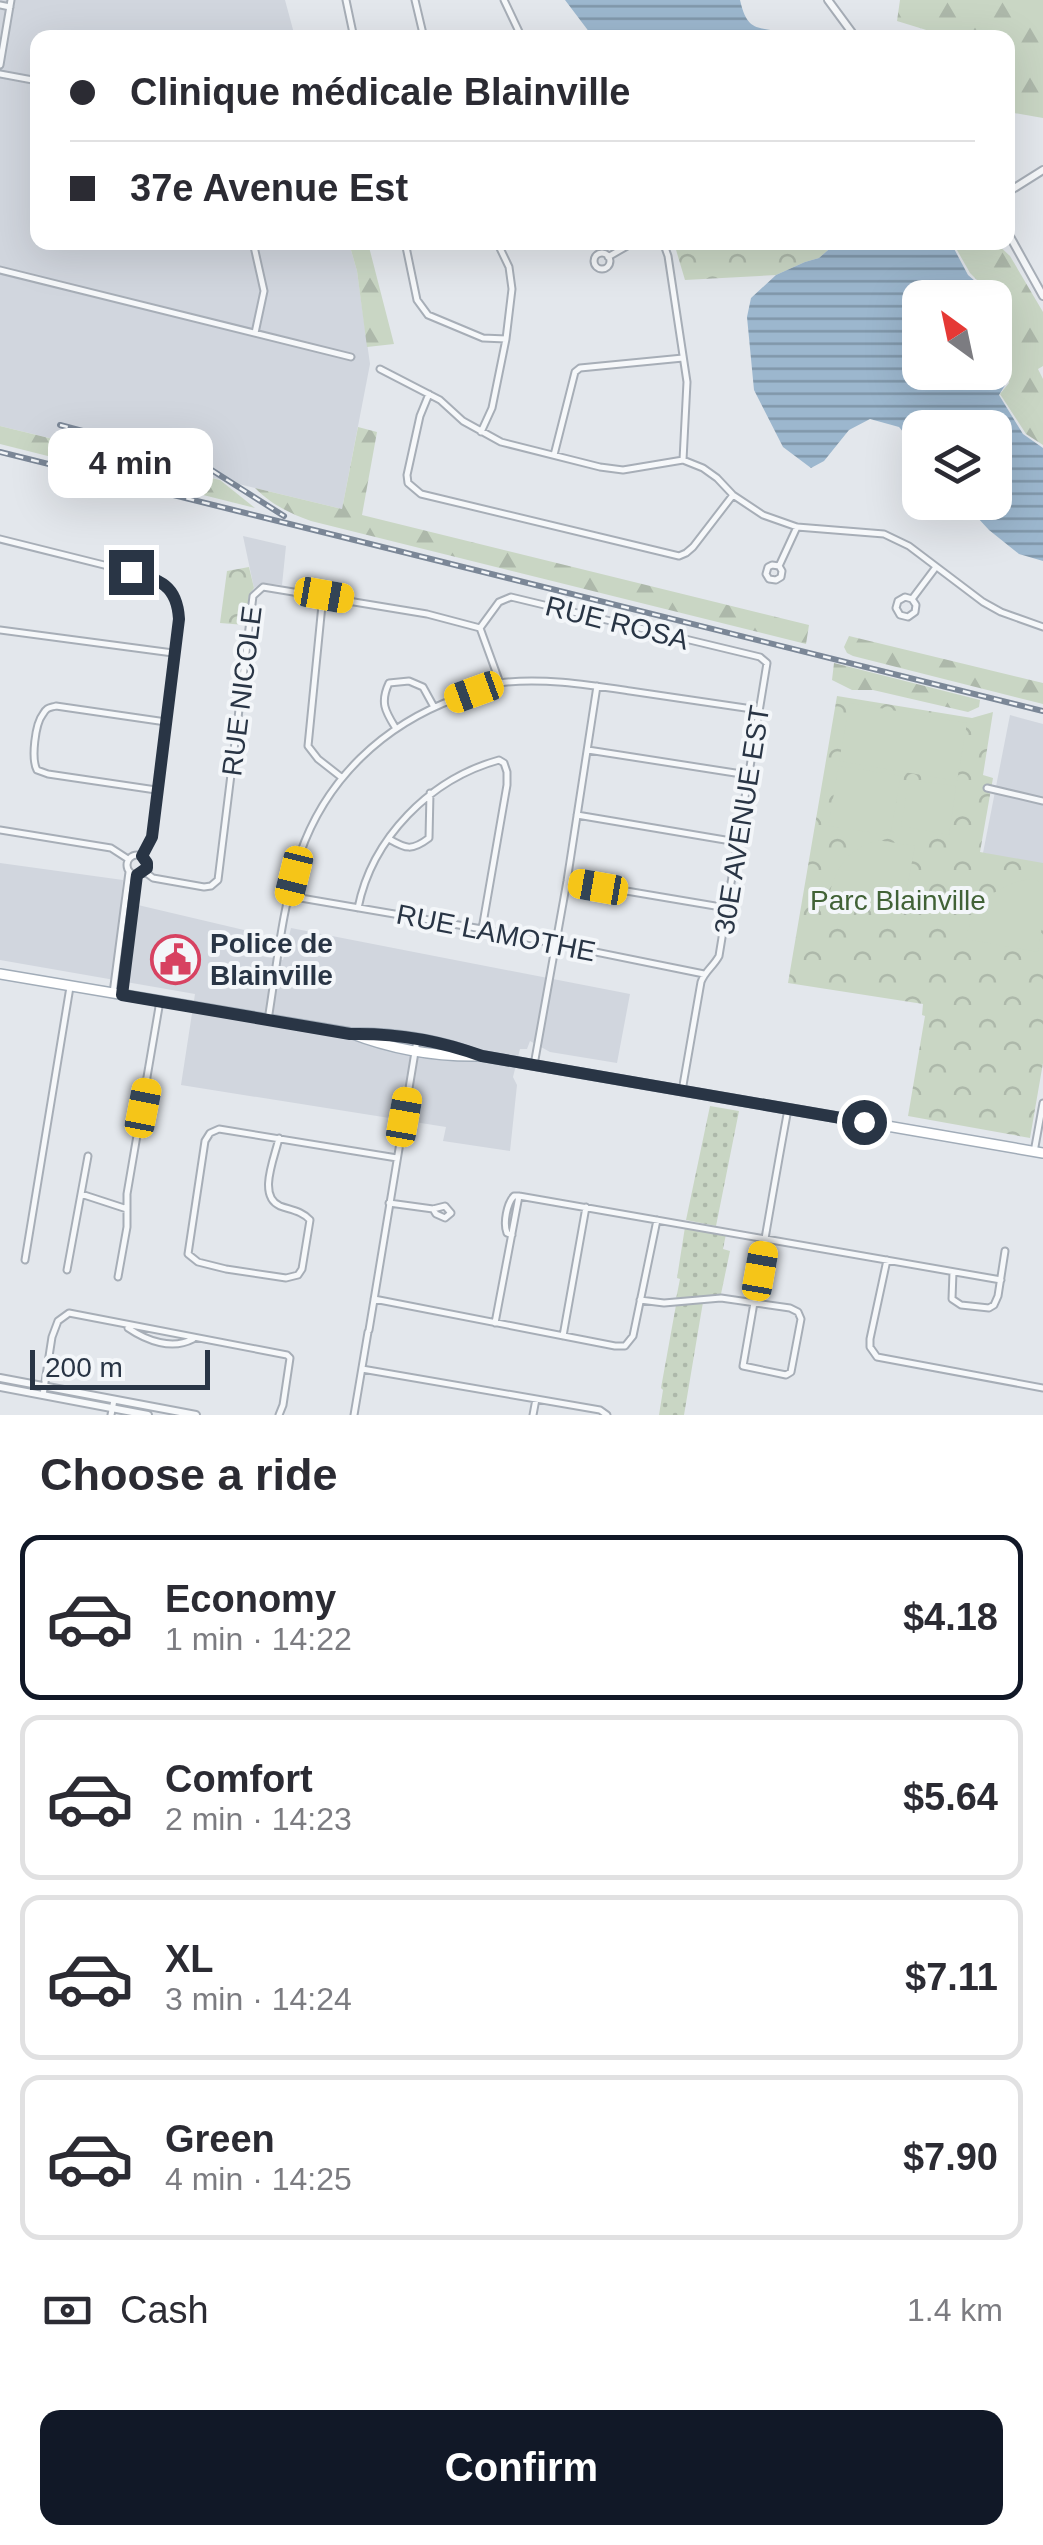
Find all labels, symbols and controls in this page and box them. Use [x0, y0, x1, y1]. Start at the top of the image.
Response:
text: Clinique médicale Blainville [130, 71, 631, 113]
text: 37e Avenue Est [130, 167, 408, 209]
north arrow [902, 280, 1012, 390]
map controls [902, 280, 1012, 520]
button: layers [902, 410, 1012, 520]
callout: 4 min [48, 427, 214, 497]
text: 4 min [89, 445, 172, 481]
route end [109, 550, 154, 595]
car [292, 575, 356, 615]
street label: RUE ROSA [542, 590, 692, 656]
street label: RUE NICOLE [216, 604, 268, 778]
car [441, 668, 507, 716]
street label: 30E AVENUE EST [709, 703, 775, 937]
car [272, 843, 316, 909]
car [566, 867, 630, 907]
park label: Parc Blainville [810, 885, 986, 916]
street label: RUE LAMOTHE [394, 898, 598, 968]
place label: Police de Blainville [210, 928, 333, 991]
public building icon: Police de Blainville [149, 933, 201, 985]
car [123, 1076, 163, 1140]
car [384, 1085, 424, 1149]
route start [842, 1100, 887, 1145]
car [740, 1239, 780, 1303]
scale bar [30, 1345, 210, 1390]
text: 200 m [45, 1352, 123, 1383]
text: Choose a ride [40, 1449, 338, 1500]
icon: car [45, 1573, 135, 1663]
text: Economy [165, 1578, 336, 1620]
text: $4.18 [903, 1596, 998, 1638]
text: 1 min · 14:22 [165, 1621, 352, 1657]
icon: car [45, 1753, 135, 1843]
text: Comfort [165, 1758, 313, 1800]
text: $5.64 [903, 1776, 998, 1818]
text: 2 min · 14:23 [165, 1801, 352, 1837]
icon: car [45, 1933, 135, 2023]
text: XL [165, 1938, 214, 1980]
text: $7.11 [905, 1956, 998, 1998]
text: 3 min · 14:24 [165, 1981, 352, 2017]
icon: car [45, 2113, 135, 2203]
text: Green [165, 2118, 275, 2160]
text: $7.90 [903, 2136, 998, 2178]
text: 4 min · 14:25 [165, 2161, 352, 2197]
icon: cash [40, 2283, 95, 2338]
text: Cash [120, 2289, 209, 2331]
text: 1.4 km [907, 2292, 1003, 2328]
button: Confirm [40, 2410, 1003, 2525]

